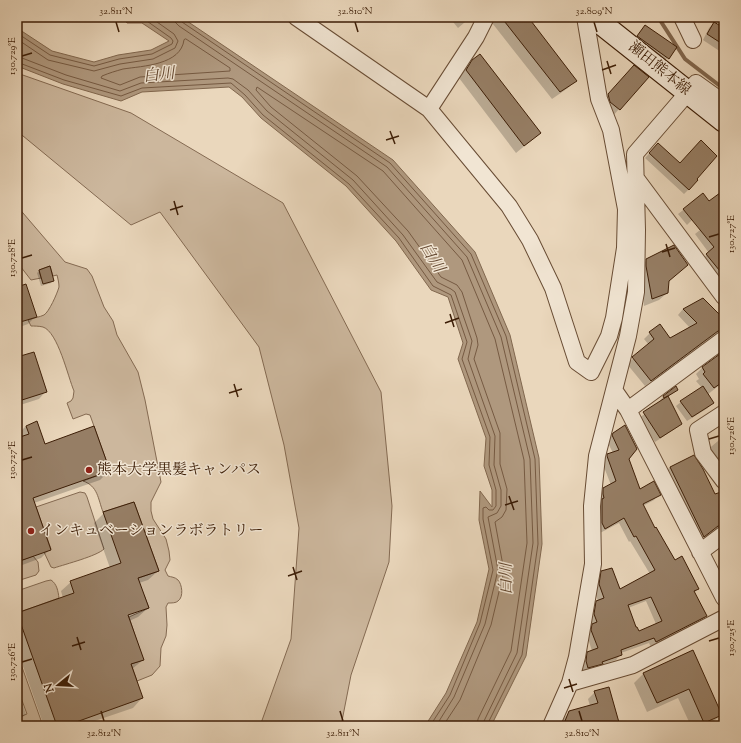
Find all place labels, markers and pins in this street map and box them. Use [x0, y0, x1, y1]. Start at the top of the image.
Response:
place label: 熊本大学黒髪キャンパス [97, 460, 261, 481]
marker: 熊本大学黒髪キャンパス [84, 465, 94, 475]
place label: インキュベーションラボラトリー [39, 521, 263, 542]
marker: インキュベーションラボラトリー [26, 526, 36, 536]

